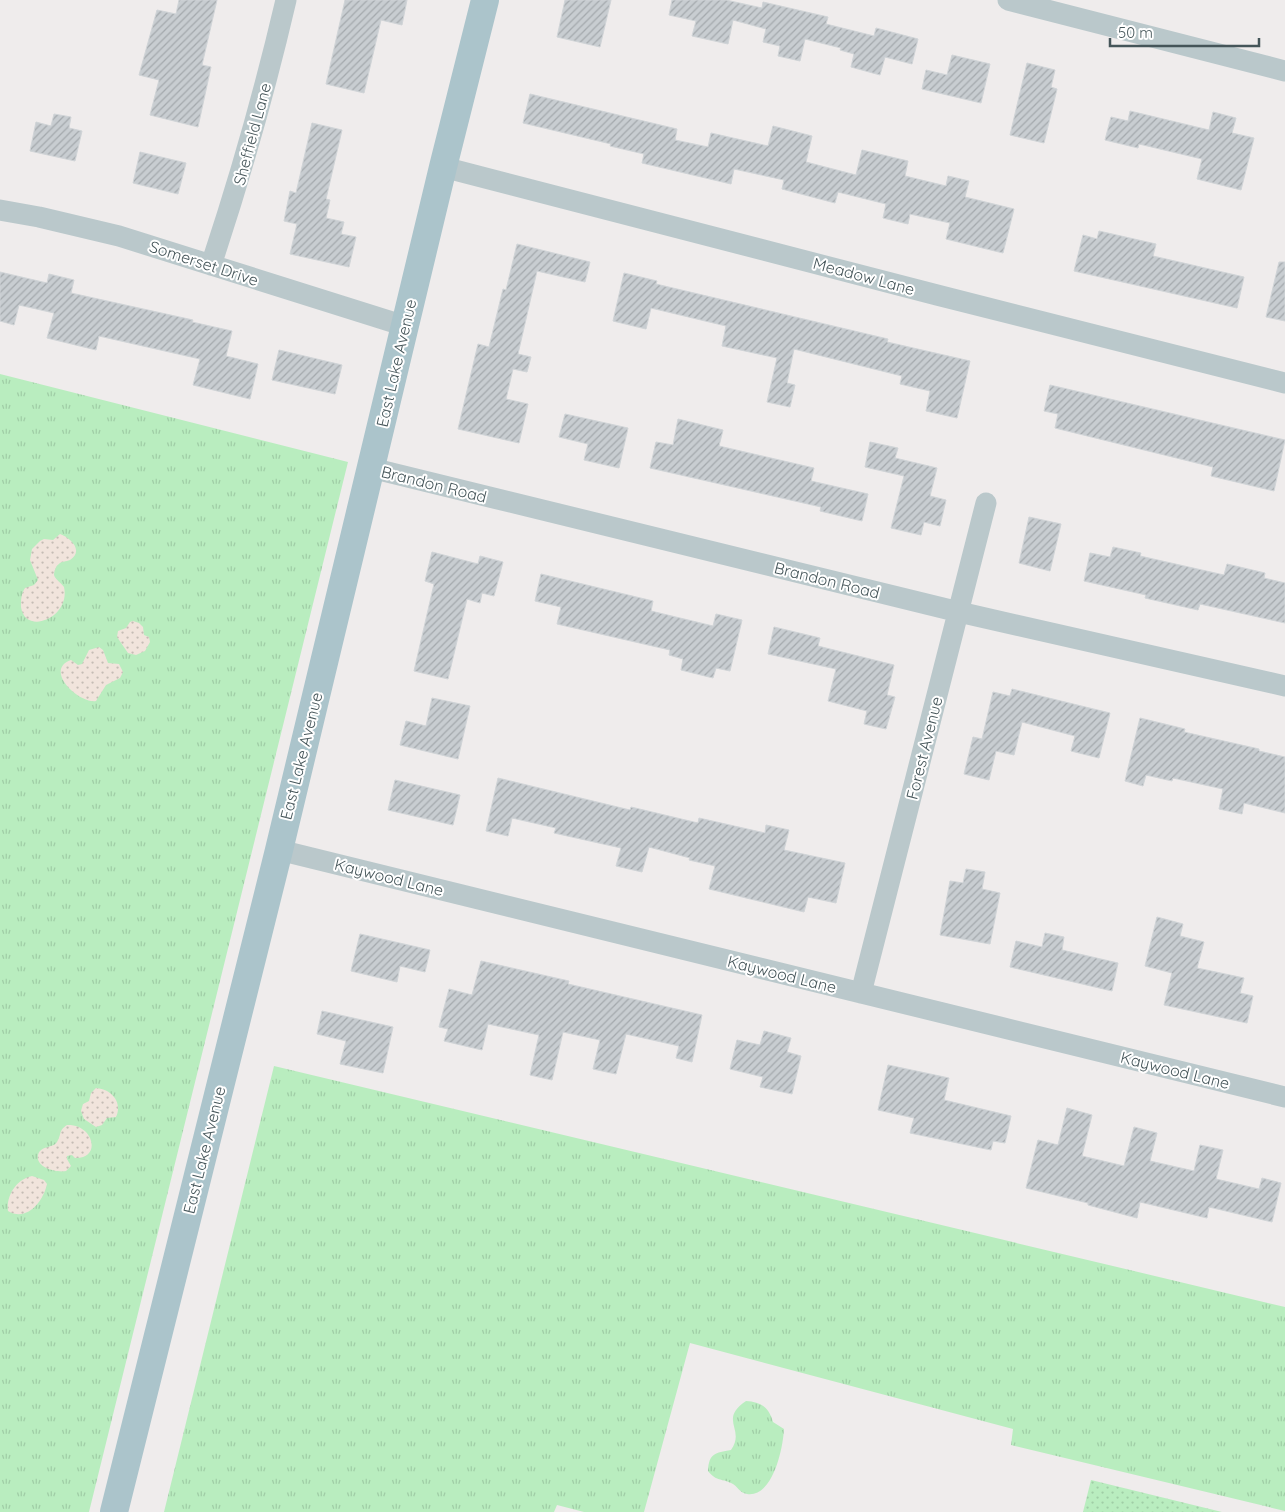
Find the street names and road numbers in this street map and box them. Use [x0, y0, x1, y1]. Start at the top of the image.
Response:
street label: Sheffield Lane [229, 81, 275, 187]
street label: Somerset Drive [147, 236, 261, 290]
street label: Meadow Lane [811, 253, 917, 299]
street label: East Lake Avenue [372, 297, 420, 429]
street label: Brandon Road [379, 461, 489, 507]
street label: Brandon Road [772, 557, 882, 603]
street label: East Lake Avenue [275, 690, 327, 822]
street label: Forest Avenue [902, 694, 946, 802]
street label: Kaywood Lane [332, 854, 446, 900]
street label: Kaywood Lane [725, 951, 839, 997]
street label: Kaywood Lane [1118, 1047, 1232, 1093]
street label: East Lake Avenue [178, 1084, 230, 1216]

